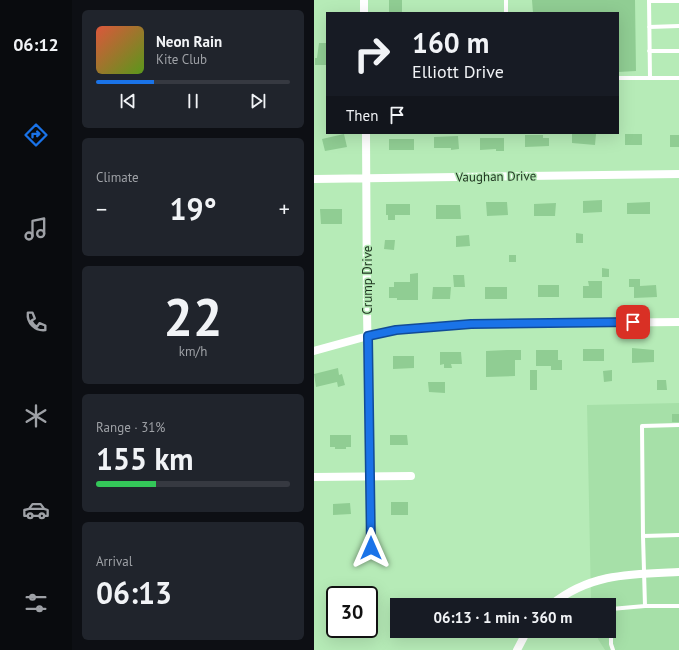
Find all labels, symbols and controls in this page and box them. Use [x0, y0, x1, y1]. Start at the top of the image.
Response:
text: 160 m [412, 24, 489, 61]
icon: right [346, 28, 398, 80]
text: Neon Rain [156, 32, 222, 51]
text: 06:12 [13, 33, 59, 56]
text: Kite Club [156, 51, 207, 68]
text: Elliott Drive [412, 60, 504, 83]
icon: previous [117, 90, 139, 112]
icon: pause [182, 90, 204, 112]
icon: next [247, 90, 269, 112]
icon: arrive [386, 104, 408, 126]
text: Then [346, 106, 378, 125]
icon: directions [22, 121, 50, 149]
street label: Vaughan Drive [455, 167, 536, 186]
text: Climate [96, 169, 139, 186]
text: 19° [169, 189, 217, 228]
text: − [96, 195, 107, 223]
text: + [279, 195, 290, 223]
icon: music [22, 215, 50, 243]
street label: Crump Drive [359, 246, 376, 314]
text: 22 [164, 283, 222, 350]
pin [616, 305, 650, 339]
icon: phone [22, 308, 50, 336]
icon: arrive [622, 311, 644, 333]
text: km/h [179, 343, 207, 360]
icon: climate [22, 402, 50, 430]
text: Range · 31% [96, 419, 165, 436]
text: 155 km [96, 439, 194, 478]
icon: car [22, 496, 50, 524]
position arrow [350, 527, 392, 569]
text: Arrival [96, 553, 132, 570]
text: 06:13 [96, 573, 172, 612]
speed limit sign: 30 [326, 586, 378, 638]
icon: filters [22, 589, 50, 617]
text: 06:13 · 1 min · 360 m [434, 608, 572, 627]

